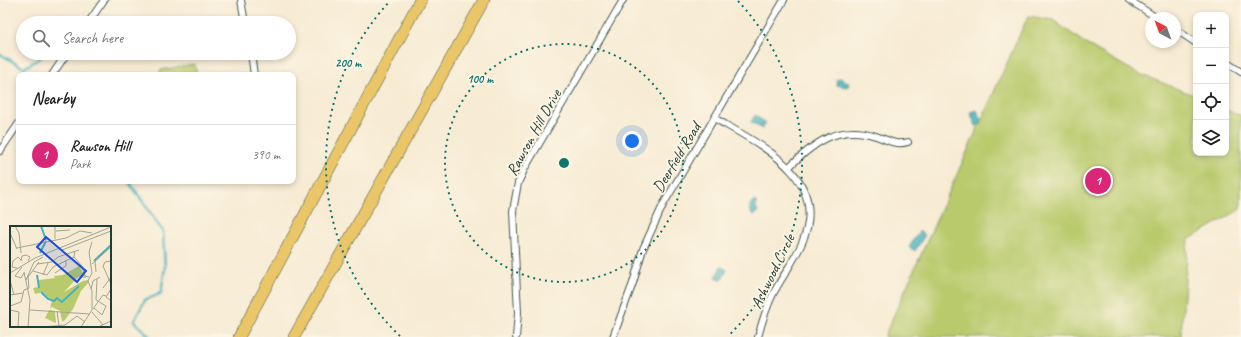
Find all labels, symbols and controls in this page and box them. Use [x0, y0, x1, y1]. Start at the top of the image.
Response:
north arrow [1145, 12, 1181, 48]
map controls [1193, 12, 1229, 156]
button: + [1193, 12, 1229, 48]
search box [16, 16, 296, 60]
icon: search [30, 27, 52, 49]
text: Search here [62, 29, 123, 48]
button: − [1193, 48, 1229, 84]
text: 200 m [335, 55, 362, 71]
text: 100 m [467, 71, 494, 87]
street label: Rawson Hill Drive [502, 84, 567, 179]
button: locate [1193, 84, 1229, 120]
text: Nearby [32, 88, 75, 109]
street label: Deerfield Road [648, 117, 707, 196]
button: layers [1193, 120, 1229, 156]
your location [622, 131, 642, 151]
text: Rawson Hill [70, 137, 130, 156]
text: 1 [42, 147, 48, 163]
text: 390 m [252, 147, 280, 163]
text: Park [70, 156, 91, 172]
centre of rings [557, 156, 571, 170]
pin: 1 [1085, 166, 1111, 196]
inset map [10, 226, 111, 327]
street label: Ashwood Circle [746, 229, 800, 312]

